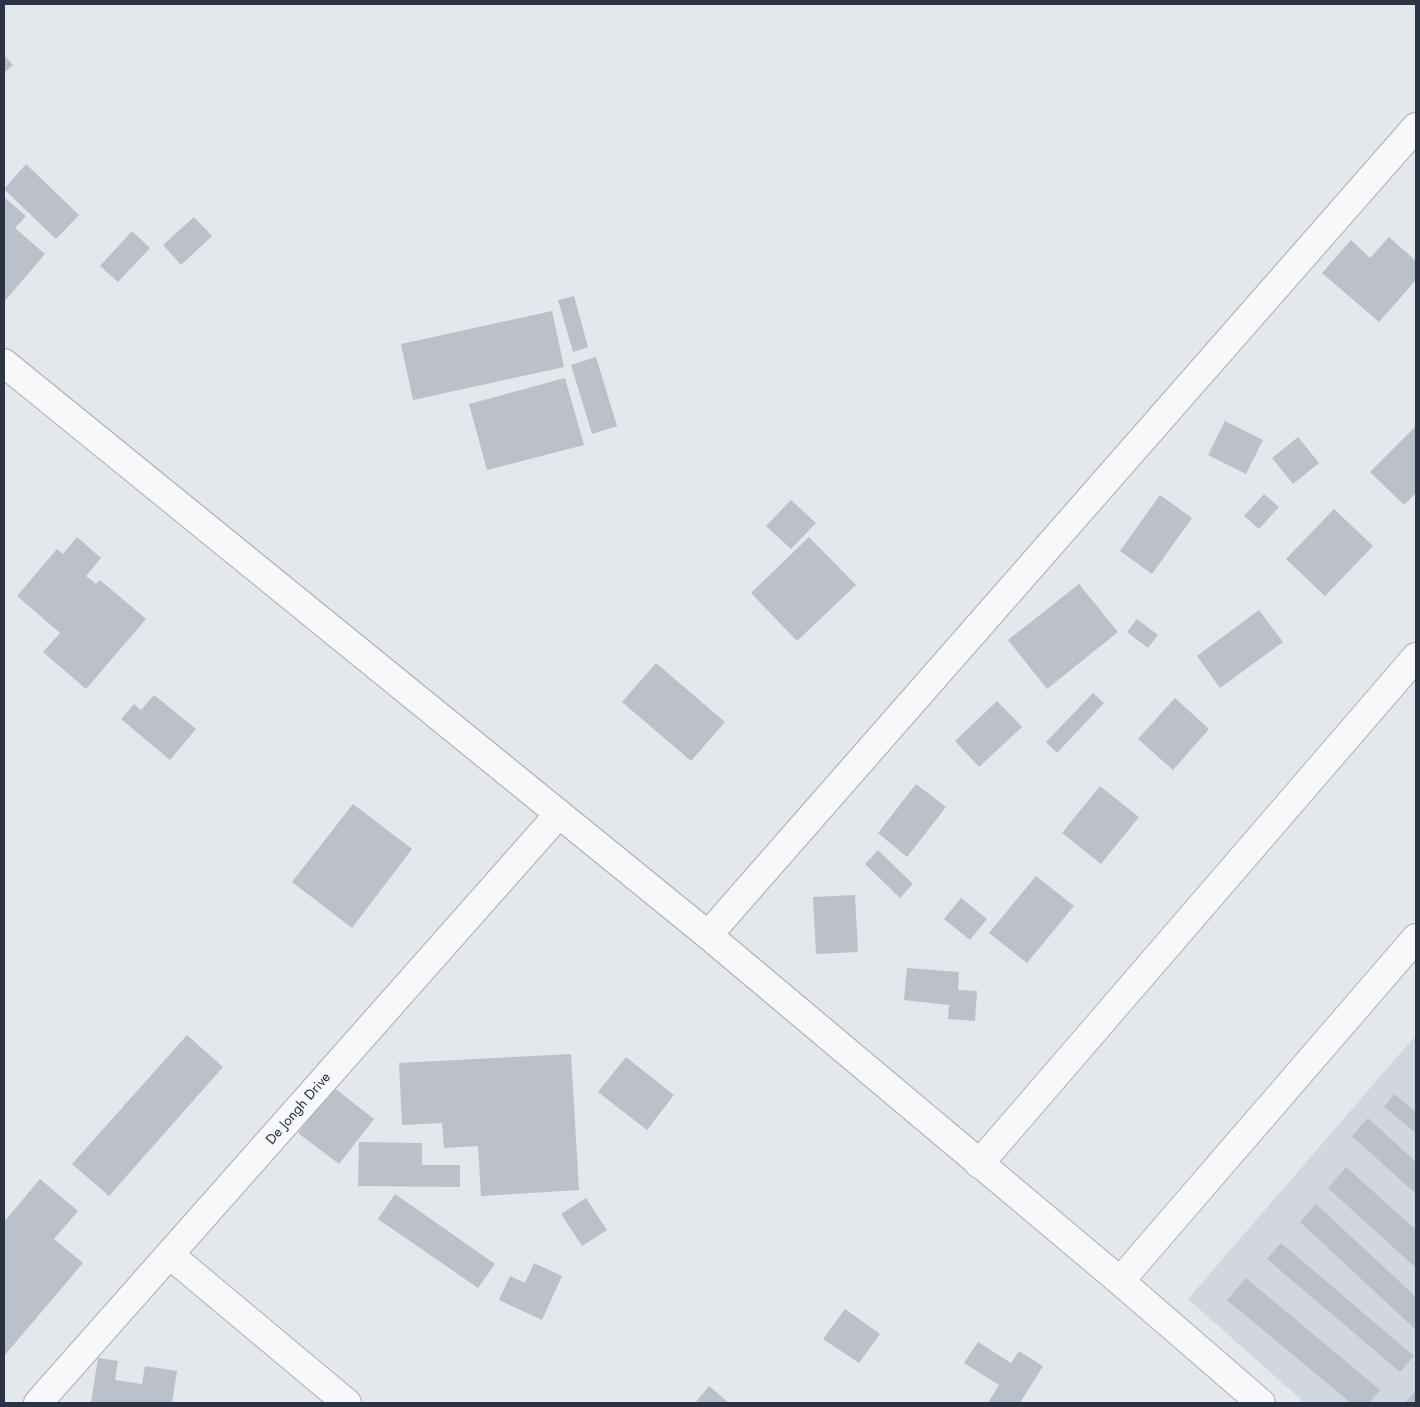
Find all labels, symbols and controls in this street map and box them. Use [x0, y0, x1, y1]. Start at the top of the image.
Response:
street label: De Jongh Drive [263, 1070, 335, 1148]

